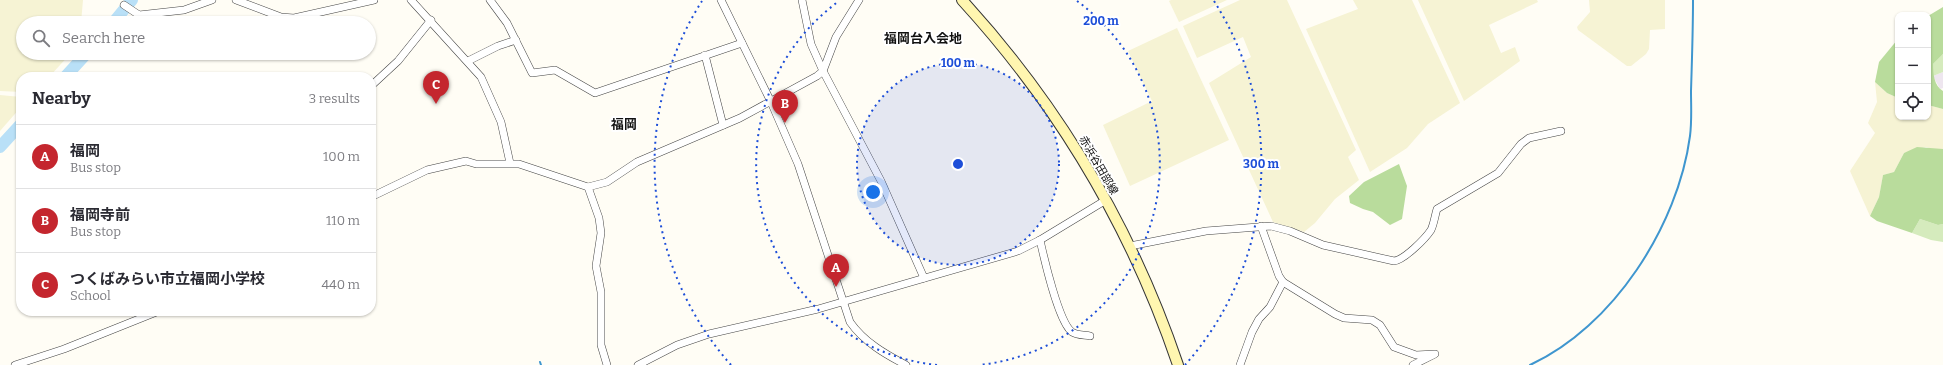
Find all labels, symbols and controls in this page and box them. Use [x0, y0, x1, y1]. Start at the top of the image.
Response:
map controls [1895, 12, 1931, 120]
button: + [1895, 12, 1931, 48]
text: 200 m [1083, 14, 1119, 28]
search box [16, 16, 376, 60]
icon: search [30, 27, 52, 49]
text: Search here [62, 29, 145, 47]
district label: 福岡台入会地 [884, 31, 962, 46]
button: − [1895, 48, 1931, 84]
text: 100 m [941, 56, 976, 70]
pin: C [423, 71, 449, 104]
button: locate [1895, 84, 1931, 120]
text: Nearby [32, 88, 91, 109]
pin: B [772, 90, 798, 123]
text: 3 results [309, 91, 360, 106]
district label: 福岡 [611, 117, 637, 132]
street label: 赤浜谷田部線 [1076, 133, 1121, 197]
text: 福岡 [70, 142, 100, 160]
text: A [40, 149, 50, 164]
text: 100 m [323, 149, 360, 164]
centre of rings [951, 157, 965, 171]
text: 300 m [1243, 157, 1279, 171]
text: Bus stop [70, 160, 121, 175]
your location [863, 182, 883, 202]
text: 福岡寺前 [70, 206, 130, 224]
text: B [41, 213, 49, 228]
text: 110 m [326, 213, 360, 228]
text: Bus stop [70, 224, 121, 239]
pin: A [823, 254, 849, 287]
text: つくばみらい市立福岡小学校 [70, 270, 265, 288]
text: C [41, 277, 49, 292]
text: 440 m [321, 277, 360, 292]
text: School [70, 288, 111, 303]

